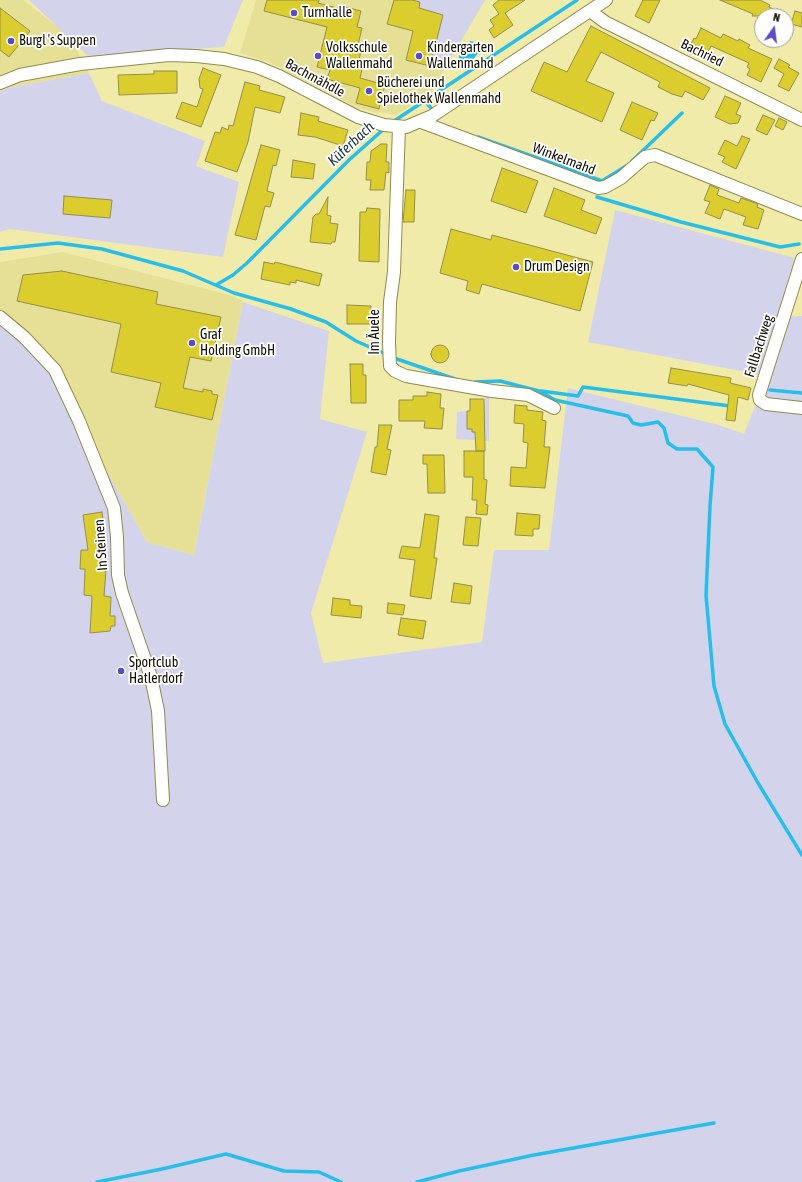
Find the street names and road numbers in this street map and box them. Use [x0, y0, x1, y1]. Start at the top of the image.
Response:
street label: Bachried [678, 36, 726, 70]
street label: Bachmähdle [282, 55, 348, 101]
street label: Winkelmahd [530, 139, 598, 179]
street label: Im Äuele [367, 309, 383, 355]
street label: Fallbachweg [741, 312, 777, 380]
street label: In Steinen [91, 519, 111, 571]

